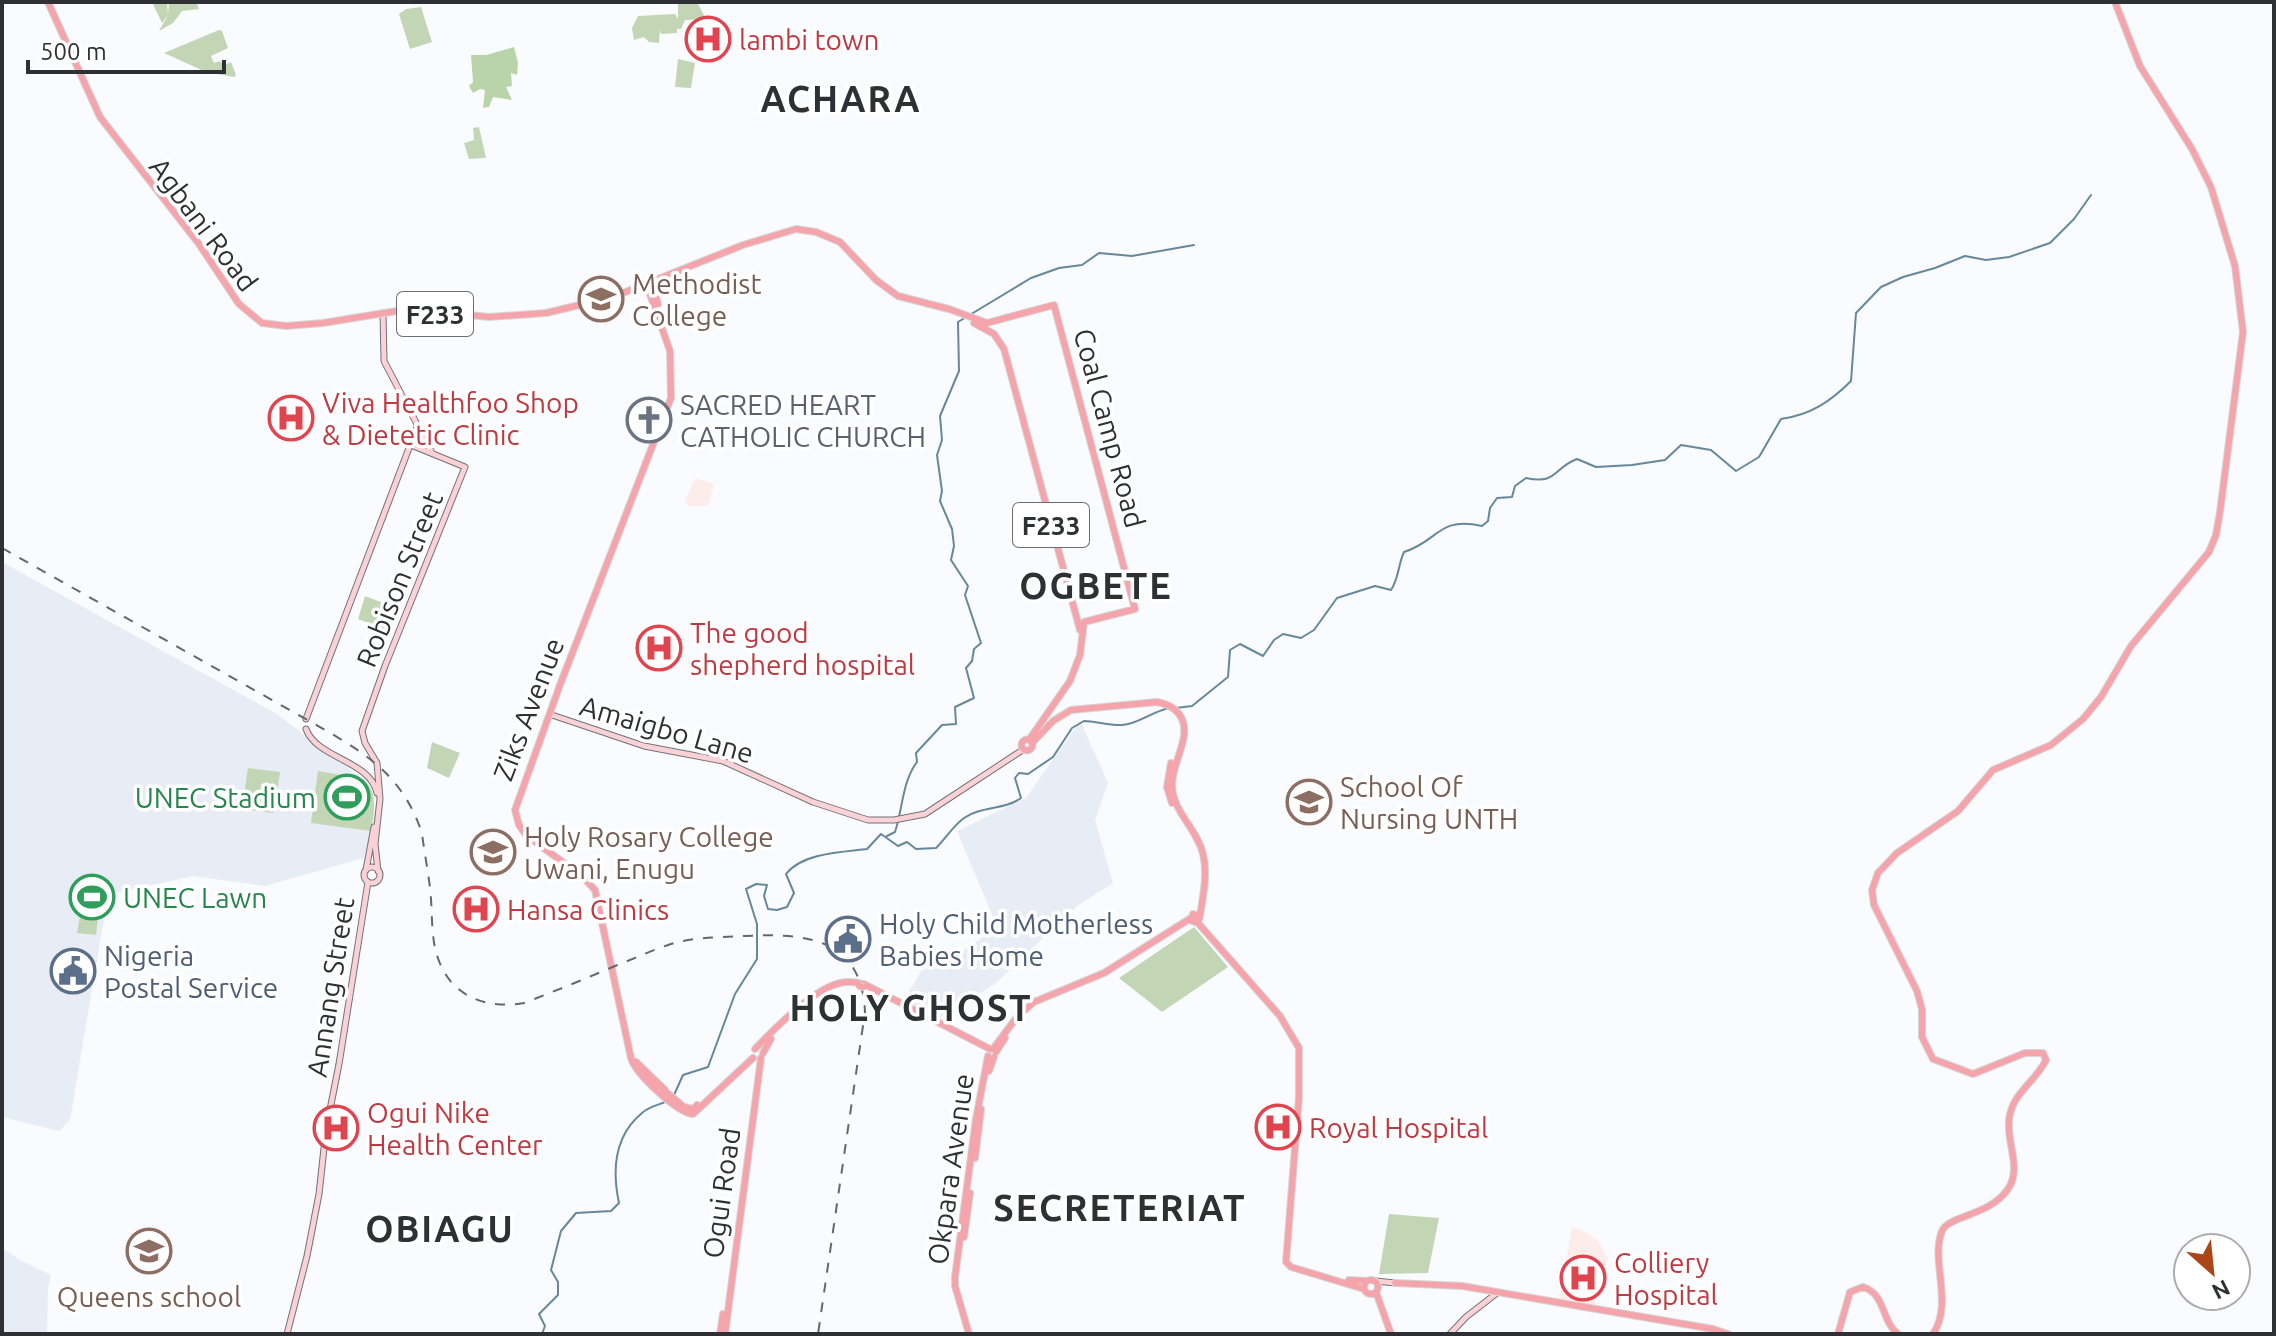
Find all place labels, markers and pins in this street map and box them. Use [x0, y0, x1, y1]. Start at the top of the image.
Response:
hospital icon: lambi town [684, 15, 732, 63]
place label: lambi town [739, 24, 880, 55]
place label: Methodist College [632, 268, 762, 331]
school or university icon: Methodist College [577, 275, 625, 323]
place label: Viva Healthfoo Shop & Dietetic Clinic [322, 387, 579, 450]
place label: SACRED HEART CATHOLIC CHURCH [680, 389, 926, 452]
hospital icon: Viva Healthfoo Shop & Dietetic Clinic [267, 394, 315, 442]
church icon: SACRED HEART CATHOLIC CHURCH [625, 396, 673, 444]
place label: The good shepherd hospital [690, 617, 915, 680]
hospital icon: The good shepherd hospital [635, 624, 683, 672]
place label: School Of Nursing UNTH [1340, 771, 1518, 834]
sports icon: UNEC Stadium [323, 773, 371, 821]
school or university icon: School Of Nursing UNTH [1285, 778, 1333, 826]
place label: UNEC Stadium [135, 782, 316, 813]
place label: Holy Rosary College Uwani, Enugu [524, 821, 774, 884]
school or university icon: Holy Rosary College Uwani, Enugu [469, 828, 517, 876]
sports icon: UNEC Lawn [68, 873, 116, 921]
place label: UNEC Lawn [123, 882, 267, 913]
hospital icon: Hansa Clinics [452, 885, 500, 933]
place label: Hansa Clinics [507, 894, 669, 925]
place label: Holy Child Motherless Babies Home [879, 908, 1153, 971]
public building icon: Holy Child Motherless Babies Home [824, 915, 872, 963]
place label: Nigeria Postal Service [104, 940, 278, 1003]
public building icon: Nigeria Postal Service [49, 947, 97, 995]
place label: Ogui Nike Health Center [367, 1097, 543, 1160]
hospital icon: Royal Hospital [1254, 1103, 1302, 1151]
hospital icon: Ogui Nike Health Center [312, 1104, 360, 1152]
place label: Royal Hospital [1309, 1112, 1488, 1143]
school or university icon: Queens school [125, 1227, 173, 1275]
place label: Colliery Hospital [1614, 1247, 1718, 1310]
hospital icon: Colliery Hospital [1559, 1254, 1607, 1302]
place label: Queens school [57, 1281, 241, 1312]

